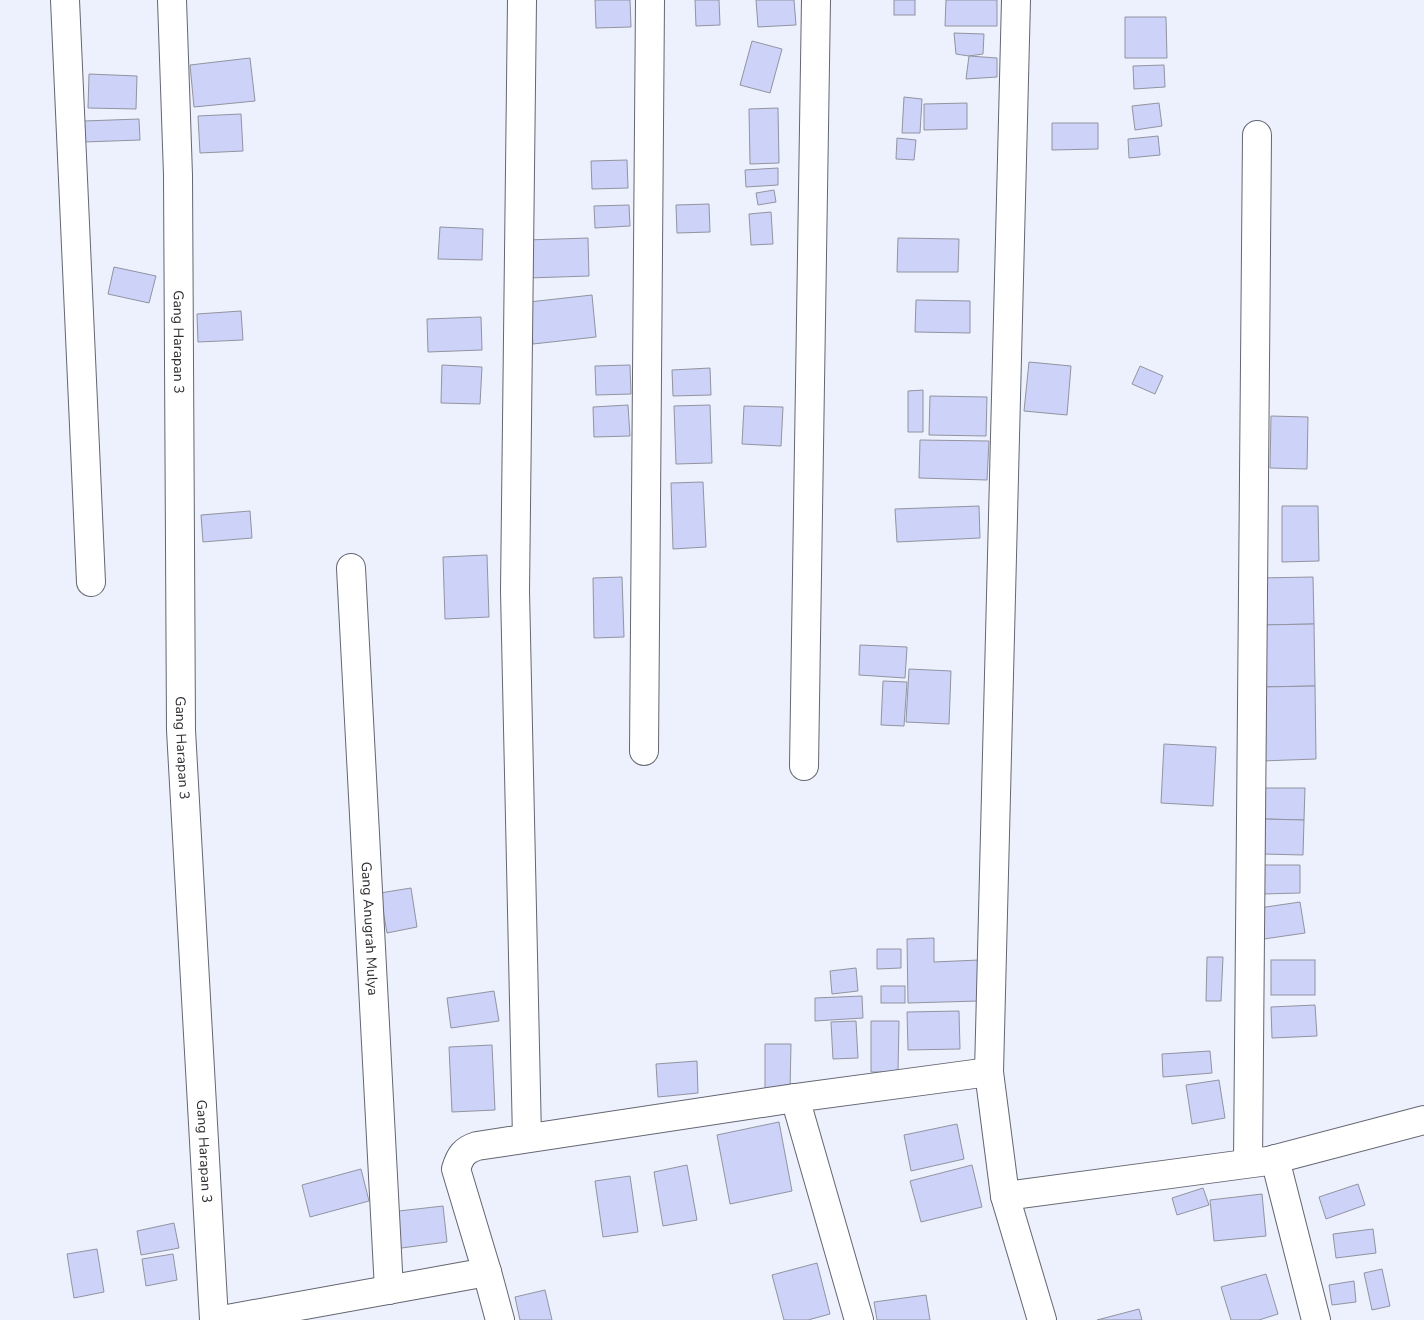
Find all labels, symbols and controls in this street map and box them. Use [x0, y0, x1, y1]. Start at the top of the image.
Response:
street label: Gang Harapan 3 [169, 290, 188, 394]
street label: Gang Harapan 3 [171, 696, 194, 800]
street label: Gang Anugrah Mulya [356, 861, 382, 996]
street label: Gang Harapan 3 [192, 1099, 216, 1203]

